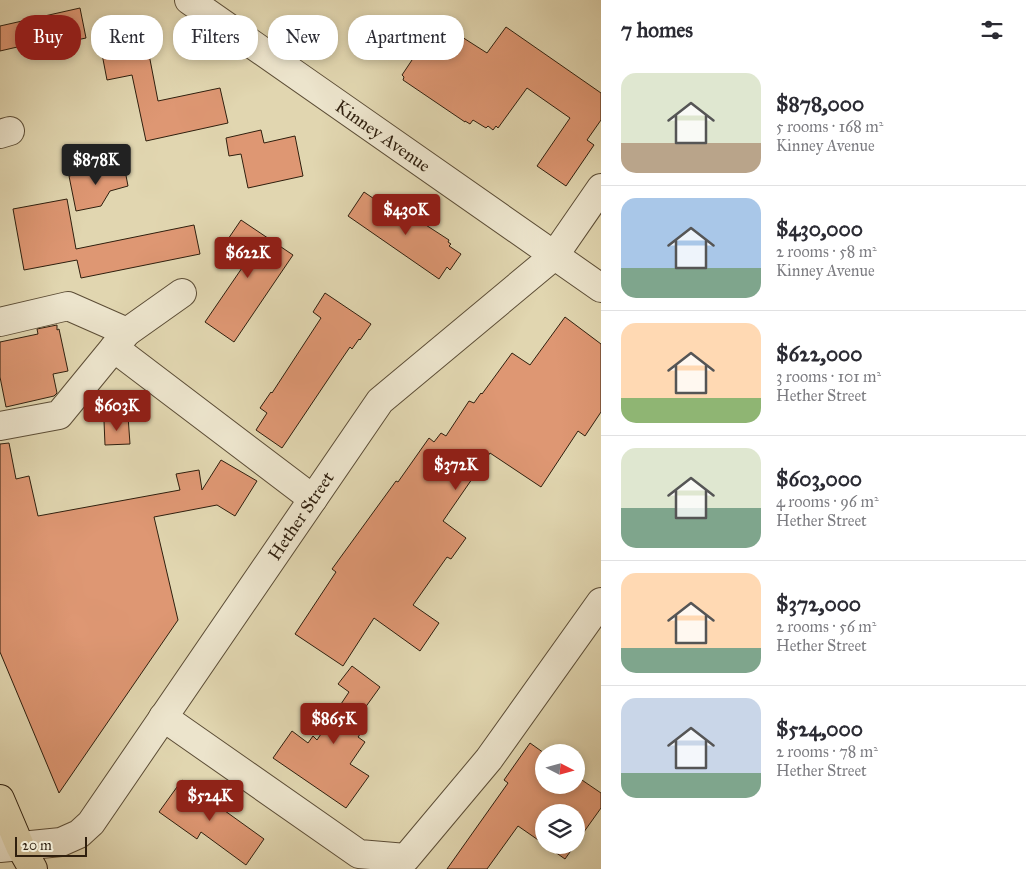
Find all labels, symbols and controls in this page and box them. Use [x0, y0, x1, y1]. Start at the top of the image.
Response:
chip: Buy [15, 15, 81, 60]
chip: Rent [91, 15, 163, 60]
chip: Filters [173, 15, 258, 60]
chip: New [268, 15, 338, 60]
chip: Apartment [348, 15, 464, 60]
icon: filters [978, 16, 1006, 44]
text: 7 homes [621, 17, 693, 43]
text: $878,000 [776, 91, 864, 117]
icon: home [661, 93, 721, 153]
street label: Kinney Avenue [331, 95, 435, 177]
text: 5 rooms · 168 m² [776, 117, 883, 136]
text: Kinney Avenue [776, 136, 875, 155]
pin: $878K [61, 144, 131, 186]
text: $878K [73, 150, 119, 169]
pin: $430K [371, 194, 441, 236]
text: $430K [383, 200, 429, 219]
text: $430,000 [776, 216, 863, 242]
icon: home [661, 218, 721, 278]
pin: $622K [213, 236, 283, 279]
text: 2 rooms · 58 m² [776, 242, 877, 261]
text: $622K [226, 243, 270, 262]
text: Kinney Avenue [776, 261, 875, 280]
text: $622,000 [776, 341, 863, 367]
icon: home [661, 343, 721, 403]
text: 3 rooms · 101 m² [776, 367, 881, 386]
text: Hether Street [776, 386, 867, 405]
pin: $603K [82, 390, 152, 432]
text: $603K [95, 396, 139, 415]
pin: $372K [421, 448, 491, 491]
text: $372K [434, 455, 478, 474]
text: $603,000 [776, 466, 862, 492]
street label: Hether Street [263, 467, 339, 564]
icon: home [661, 468, 721, 528]
text: 4 rooms · 96 m² [776, 492, 879, 511]
text: Hether Street [776, 511, 867, 530]
text: $372,000 [776, 591, 861, 617]
icon: home [661, 593, 721, 653]
text: 2 rooms · 56 m² [776, 617, 876, 636]
text: Hether Street [776, 636, 867, 655]
pin: $865K [299, 702, 369, 745]
text: $865K [311, 709, 357, 728]
text: $524,000 [776, 716, 863, 742]
icon: home [661, 718, 721, 778]
text: 2 rooms · 78 m² [776, 742, 878, 761]
north arrow [535, 744, 585, 794]
map controls [535, 744, 585, 854]
text: Hether Street [776, 761, 867, 780]
pin: $524K [175, 780, 245, 822]
text: $524K [187, 786, 233, 805]
button: layers [535, 804, 585, 854]
scale bar [15, 834, 88, 857]
text: 20 m [22, 837, 52, 854]

